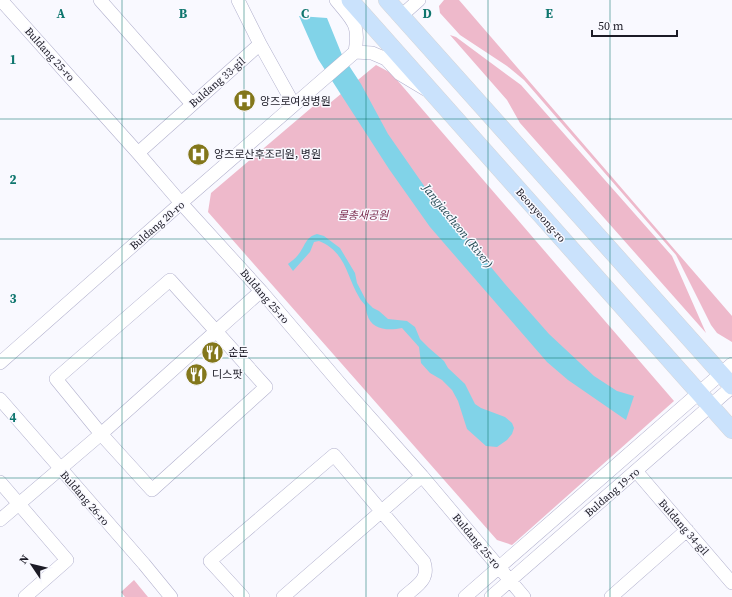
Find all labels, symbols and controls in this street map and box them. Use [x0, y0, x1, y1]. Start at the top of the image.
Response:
text: A [57, 5, 66, 22]
text: B [179, 5, 188, 22]
text: C [301, 5, 309, 22]
text: D [422, 5, 432, 22]
text: E [545, 5, 553, 22]
scale bar [592, 12, 677, 38]
text: 50 m [598, 18, 624, 34]
street label: Buldang 25-ro [21, 24, 78, 85]
text: 1 [9, 51, 17, 68]
street label: Buldang 33-gil [186, 54, 249, 111]
hospital icon: 앙즈로여성병원 [232, 88, 258, 114]
place label: 앙즈로여성병원 [260, 94, 331, 109]
hospital icon: 앙즈로산후조리원, 병원 [185, 141, 211, 167]
place label: 앙즈로산후조리원, 병원 [214, 147, 321, 162]
text: 2 [9, 171, 17, 188]
water label: Jangjaecheon (River) [418, 179, 497, 271]
street label: Beonyeong-ro [512, 185, 569, 246]
street label: Buldang 20-ro [127, 197, 188, 253]
park label: 물총새공원 [338, 208, 389, 223]
street label: Buldang 25-ro [237, 266, 293, 327]
text: 3 [9, 290, 17, 307]
restaurant icon: 순돈 [199, 339, 225, 365]
place label: 순돈 [228, 345, 248, 360]
restaurant icon: 디스팟 [184, 361, 210, 387]
place label: 디스팟 [212, 367, 242, 382]
text: 4 [9, 409, 17, 426]
street label: Buldang 19-ro [582, 464, 643, 520]
street label: Buldang 26-ro [57, 468, 113, 529]
street label: Buldang 34-gil [655, 496, 712, 559]
street label: Buldang 25-ro [449, 510, 504, 572]
north arrow [12, 545, 52, 585]
text: N [16, 552, 33, 567]

